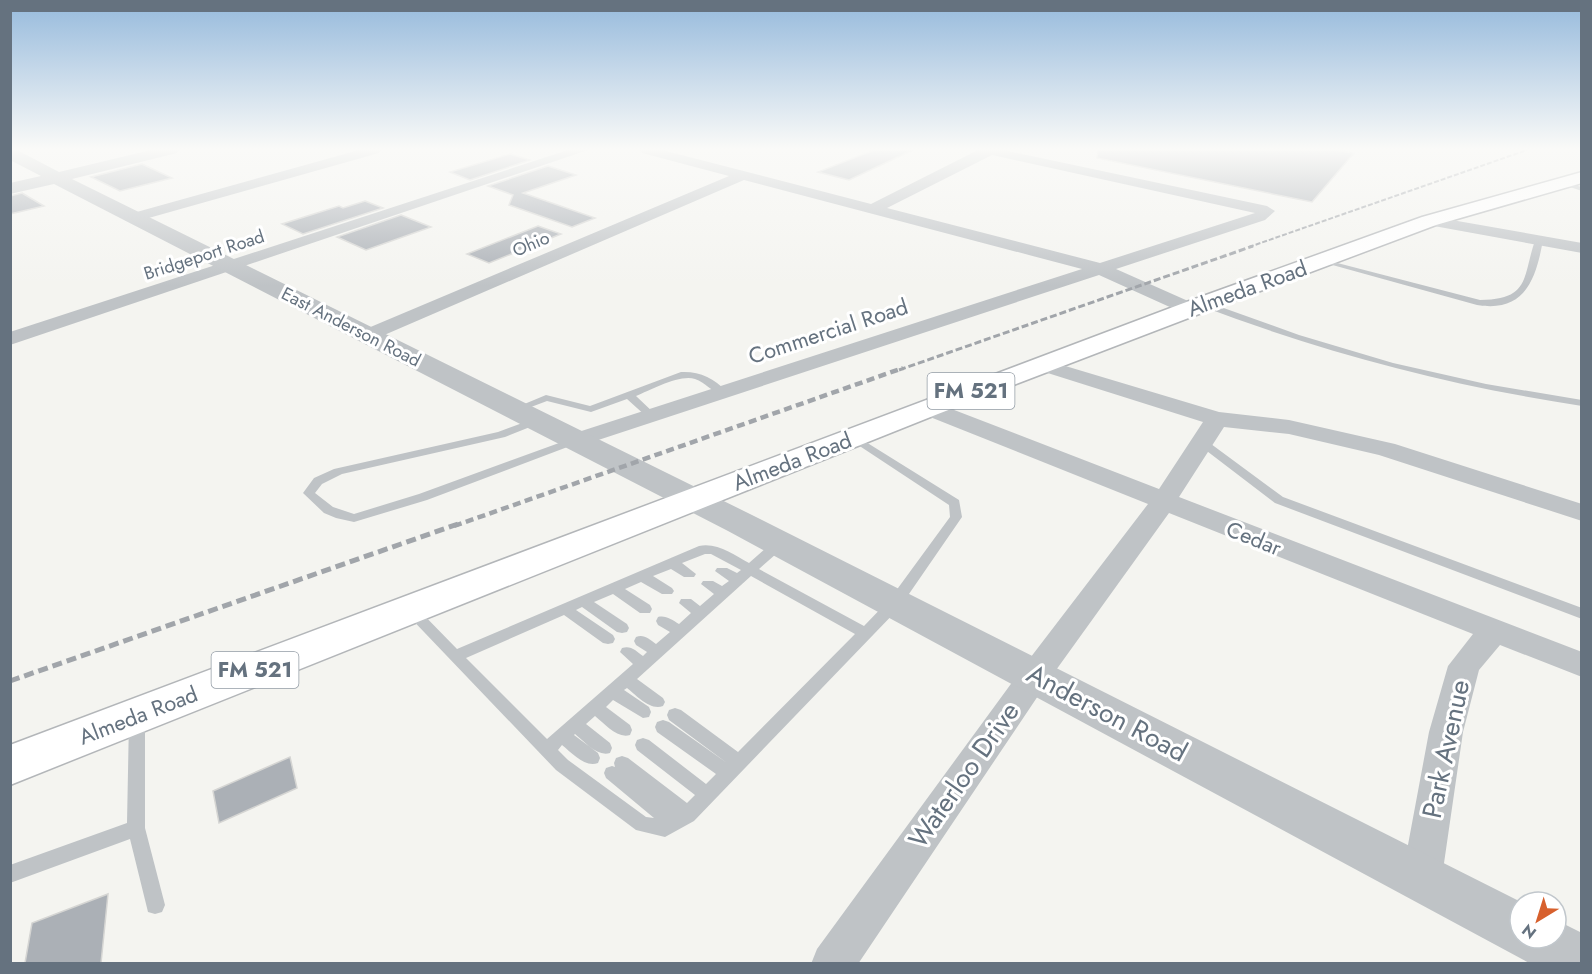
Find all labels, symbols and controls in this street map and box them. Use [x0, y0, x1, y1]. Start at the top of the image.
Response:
street label: Bridgeport Road [140, 223, 268, 287]
street label: Ohio [508, 225, 554, 263]
street label: Almeda Road [1183, 252, 1311, 324]
street label: East Anderson Road [277, 281, 425, 373]
street label: Commercial Road [744, 290, 912, 372]
road number: FM 521 [928, 373, 1014, 409]
street label: Almeda Road [728, 424, 856, 498]
street label: Cedar [1222, 512, 1287, 564]
road number: FM 521 [212, 652, 298, 688]
street label: Anderson Road [1020, 654, 1194, 771]
street label: Park Avenue [1412, 676, 1479, 822]
street label: Almeda Road [74, 678, 202, 752]
street label: Waterloo Drive [899, 694, 1028, 856]
north arrow [1508, 890, 1568, 950]
text: N [1517, 918, 1541, 944]

